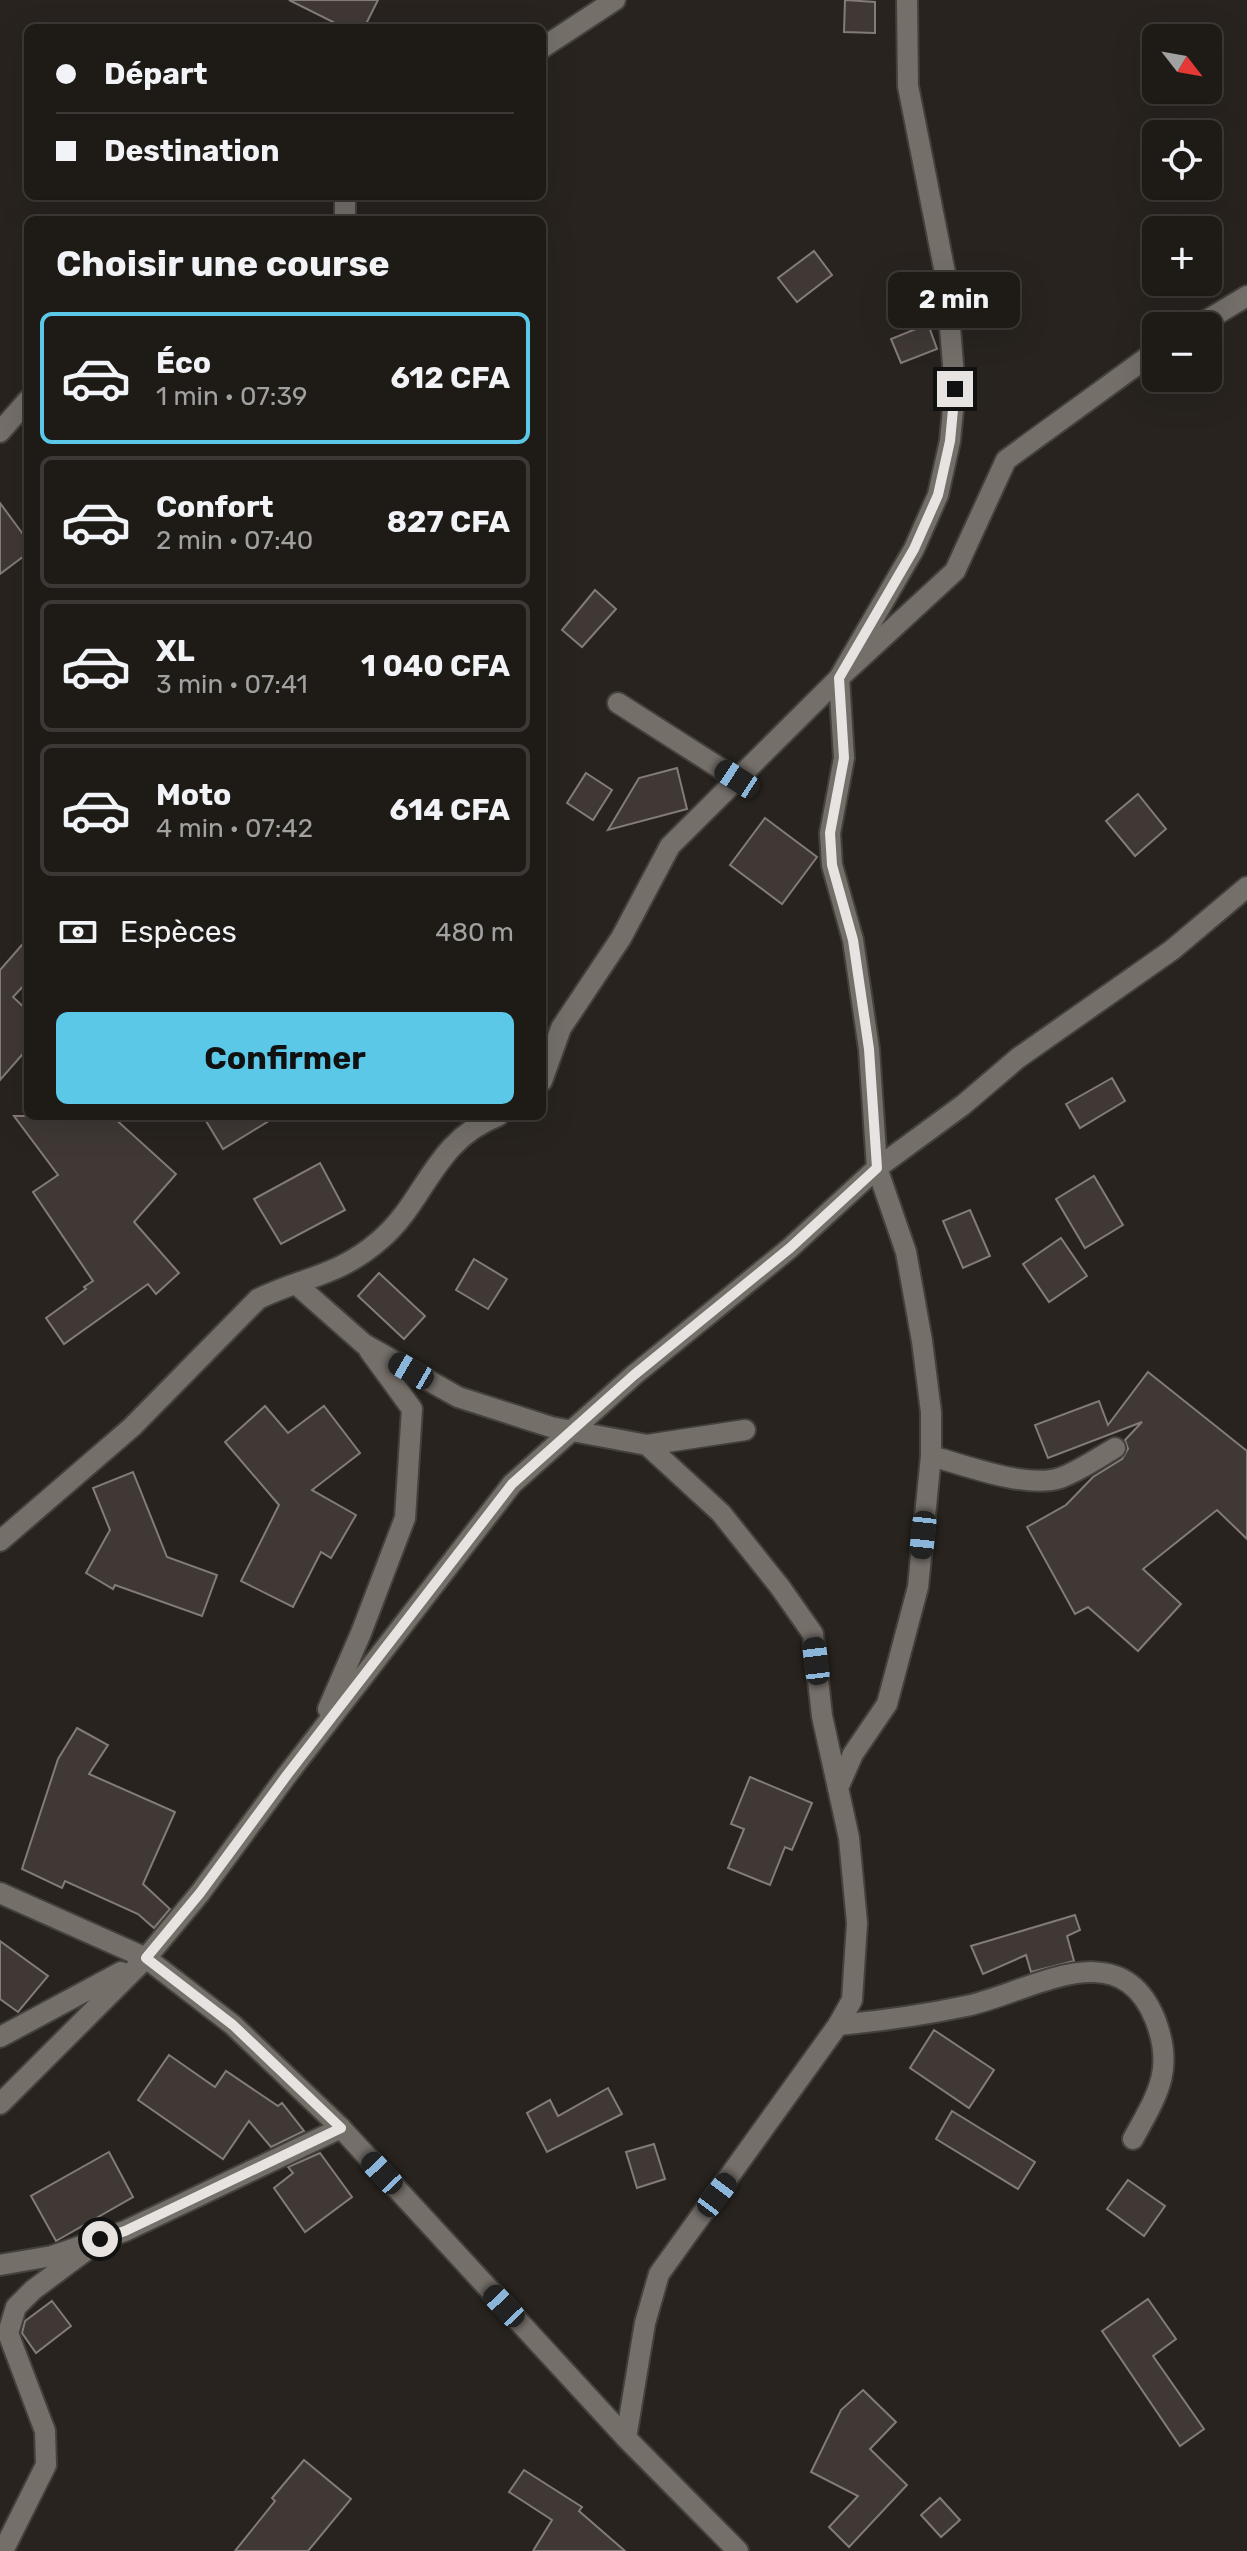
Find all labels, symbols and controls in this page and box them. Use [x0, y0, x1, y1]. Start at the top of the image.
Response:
north arrow [1142, 24, 1222, 104]
map controls [1142, 24, 1222, 392]
text: Départ [104, 56, 208, 92]
button: locate [1142, 120, 1222, 200]
text: Destination [104, 133, 279, 169]
button: + [1142, 216, 1222, 296]
text: Choisir une course [56, 242, 390, 285]
callout: 2 min [889, 273, 1021, 329]
text: 2 min [919, 284, 989, 315]
button: − [1142, 312, 1222, 392]
icon: car [60, 342, 132, 414]
text: Éco [156, 345, 211, 381]
text: 612 CFA [390, 360, 510, 396]
route end [937, 371, 973, 407]
text: 1 min · 07:39 [156, 381, 308, 412]
icon: car [60, 486, 132, 558]
text: Confort [156, 489, 274, 525]
text: 827 CFA [387, 504, 510, 540]
text: 2 min · 07:40 [156, 525, 313, 556]
icon: car [60, 630, 132, 702]
text: XL [156, 633, 195, 669]
text: 1 040 CFA [361, 648, 510, 684]
text: 3 min · 07:41 [156, 669, 308, 700]
car [710, 756, 764, 802]
icon: car [60, 774, 132, 846]
text: Moto [156, 777, 231, 813]
text: 614 CFA [389, 792, 510, 828]
text: 4 min · 07:42 [156, 813, 313, 844]
icon: cash [56, 910, 100, 954]
text: Espèces [120, 914, 237, 950]
text: 480 m [435, 917, 514, 948]
button: Confirmer [56, 1012, 514, 1104]
car [384, 1349, 438, 1393]
car [909, 1510, 937, 1560]
car [801, 1636, 831, 1686]
car [357, 2147, 407, 2199]
car [693, 2169, 741, 2221]
route start [82, 2221, 118, 2257]
car [479, 2280, 529, 2332]

